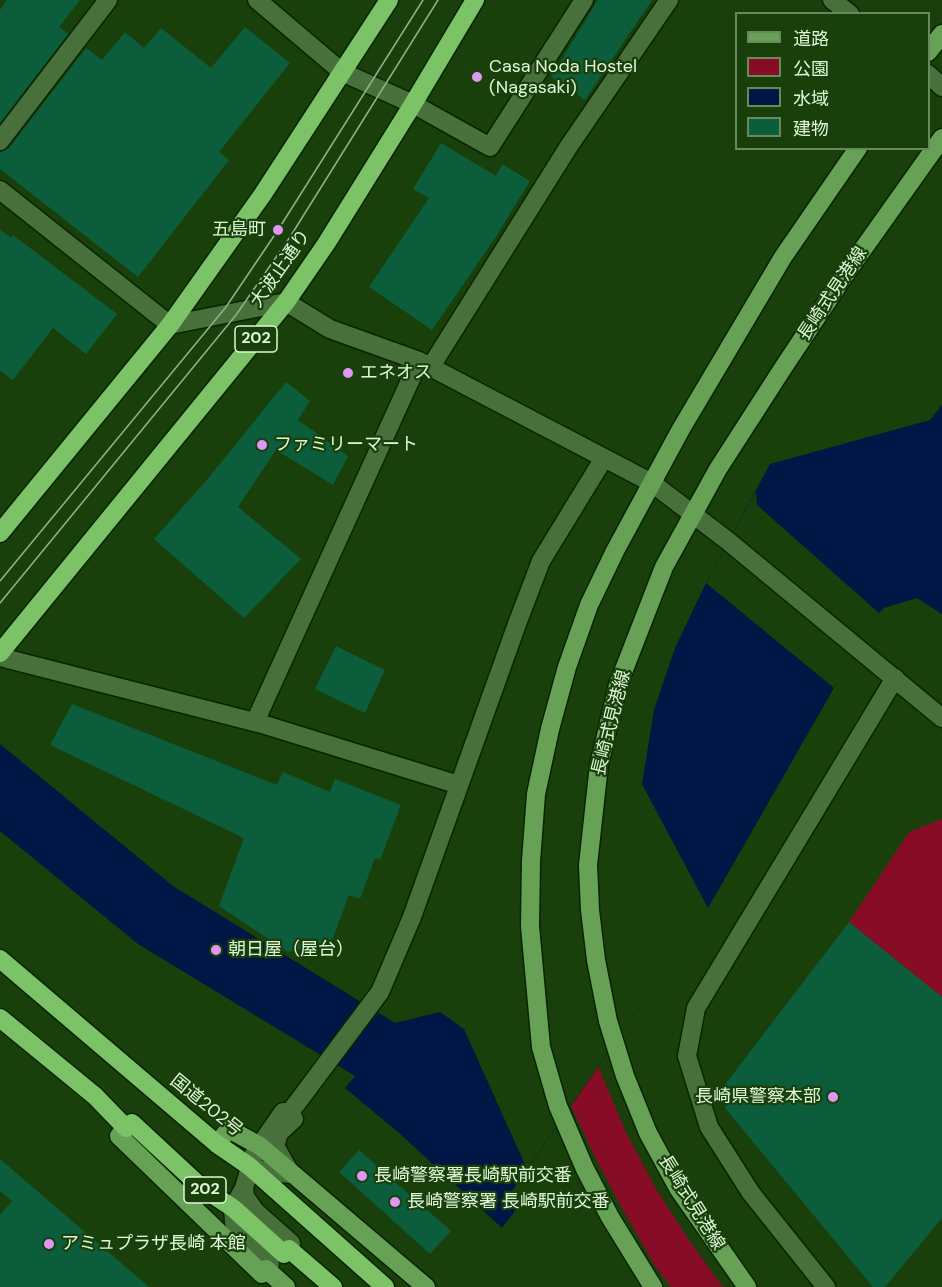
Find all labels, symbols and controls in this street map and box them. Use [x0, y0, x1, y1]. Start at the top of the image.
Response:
legend [735, 12, 930, 150]
text: 道路 [793, 27, 829, 51]
place label: Casa Noda Hostel (Nagasaki) [489, 56, 637, 98]
text: 公園 [793, 57, 829, 81]
marker: Casa Noda Hostel (Nagasaki) [470, 70, 484, 84]
text: 水域 [793, 87, 829, 111]
text: 建物 [793, 117, 829, 141]
place label: 五島町 [212, 219, 266, 241]
marker: 五島町 [271, 223, 285, 237]
street label: 大波止通り [246, 226, 316, 312]
street label: 長崎式見港線 [794, 243, 872, 345]
road number: 202 [235, 326, 277, 352]
place label: エネオス [360, 362, 432, 384]
marker: エネオス [341, 366, 355, 380]
place label: ファミリーマート [274, 434, 418, 456]
marker: ファミリーマート [255, 438, 269, 452]
street label: 長崎式見港線 [588, 668, 636, 778]
place label: 朝日屋（屋台） [228, 939, 354, 961]
marker: 朝日屋（屋台） [209, 943, 223, 957]
street label: 国道202号 [166, 1070, 246, 1142]
place label: 長崎県警察本部 [695, 1086, 821, 1108]
marker: 長崎県警察本部 [826, 1090, 840, 1104]
street label: 長崎式見港線 [653, 1151, 729, 1255]
place label: 長崎警察署長崎駅前交番 [374, 1165, 572, 1187]
marker: 長崎警察署長崎駅前交番 [355, 1169, 369, 1183]
road number: 202 [184, 1177, 226, 1203]
place label: 長崎警察署 長崎駅前交番 [407, 1191, 610, 1213]
marker: 長崎警察署 長崎駅前交番 [388, 1195, 402, 1209]
place label: アミュプラザ長崎 本館 [61, 1233, 246, 1255]
marker: アミュプラザ長崎 本館 [42, 1237, 56, 1251]

